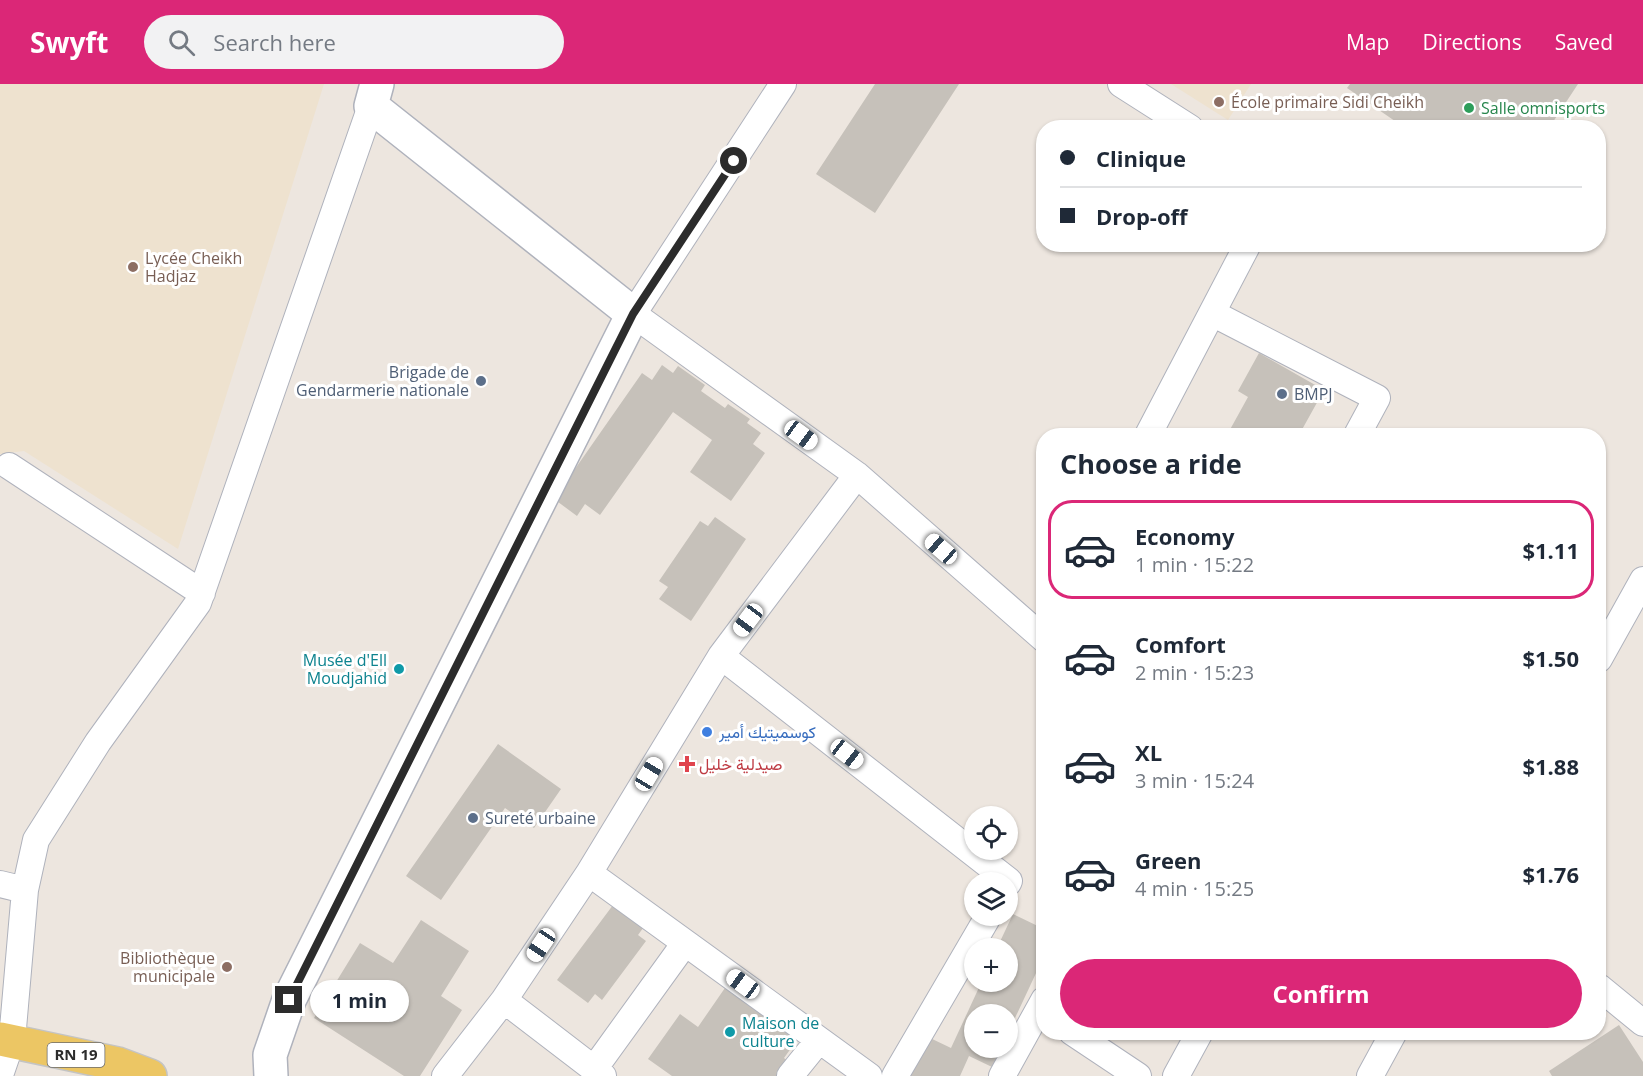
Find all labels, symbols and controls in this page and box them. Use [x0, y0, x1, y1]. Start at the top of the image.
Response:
search box [144, 15, 564, 69]
text: Swyft [30, 23, 108, 61]
icon: search [165, 26, 198, 59]
text: Search here [213, 27, 336, 57]
text: Map [1346, 28, 1389, 56]
text: Directions [1422, 28, 1522, 56]
text: Saved [1555, 28, 1613, 56]
place label: École primaire Sidi Cheikh [1231, 91, 1424, 113]
marker: École primaire Sidi Cheikh [1212, 95, 1226, 109]
place label: Salle omnisports [1481, 97, 1605, 119]
marker: Salle omnisports [1462, 101, 1476, 115]
text: Clinique [1096, 143, 1186, 173]
route start [720, 147, 747, 174]
text: Drop-off [1096, 201, 1188, 231]
place label: Lycée Cheikh Hadjaz [145, 247, 242, 287]
marker: Lycée Cheikh Hadjaz [126, 260, 140, 274]
place label: Brigade de Gendarmerie nationale [296, 361, 469, 401]
marker: Brigade de Gendarmerie nationale [474, 374, 488, 388]
place label: BMPJ [1294, 383, 1333, 405]
marker: BMPJ [1275, 387, 1289, 401]
car [781, 417, 821, 453]
text: Choose a ride [1060, 445, 1242, 482]
text: Economy [1135, 521, 1234, 551]
icon: car [1063, 523, 1117, 577]
car [922, 530, 960, 568]
text: $1.11 [1522, 535, 1579, 565]
text: 1 min · 15:22 [1135, 551, 1254, 578]
car [730, 600, 766, 640]
text: Comfort [1135, 629, 1226, 659]
icon: car [1063, 631, 1117, 685]
text: $1.50 [1522, 643, 1579, 673]
place label: Musée d'Ell Moudjahid [303, 649, 387, 689]
text: 2 min · 15:23 [1135, 659, 1254, 686]
marker: Musée d'Ell Moudjahid [392, 662, 406, 676]
place label: كوسميتيك أمير [718, 721, 816, 743]
marker: كوسميتيك أمير [700, 725, 714, 739]
car [827, 736, 867, 772]
text: XL [1135, 737, 1162, 767]
icon: car [1063, 739, 1117, 793]
text: $1.88 [1522, 751, 1579, 781]
place label: صيدلية خليل [699, 753, 782, 775]
car [632, 754, 666, 794]
marker: صيدلية خليل [680, 757, 694, 771]
text: 3 min · 15:24 [1135, 767, 1254, 794]
map controls [964, 806, 1018, 1058]
button: locate [964, 806, 1018, 860]
place label: Sureté urbaine [485, 807, 596, 829]
marker: Sureté urbaine [466, 811, 480, 825]
text: Green [1135, 845, 1201, 875]
icon: car [1063, 847, 1117, 901]
text: $1.76 [1522, 859, 1579, 889]
button: layers [964, 872, 1018, 926]
text: 4 min · 15:25 [1135, 875, 1254, 902]
car [523, 925, 559, 965]
button: + [964, 938, 1018, 992]
place label: Bibliothèque municipale [120, 947, 215, 987]
button: Confirm [1060, 959, 1582, 1028]
marker: Bibliothèque municipale [220, 960, 234, 974]
car [723, 966, 763, 1002]
callout: 1 min [310, 979, 409, 1021]
route end [275, 986, 302, 1013]
text: 1 min [332, 987, 387, 1014]
button: − [964, 1004, 1018, 1058]
place label: Maison de culture [742, 1012, 819, 1052]
marker: Maison de culture [723, 1025, 737, 1039]
road number: RN 19 [48, 1043, 104, 1067]

